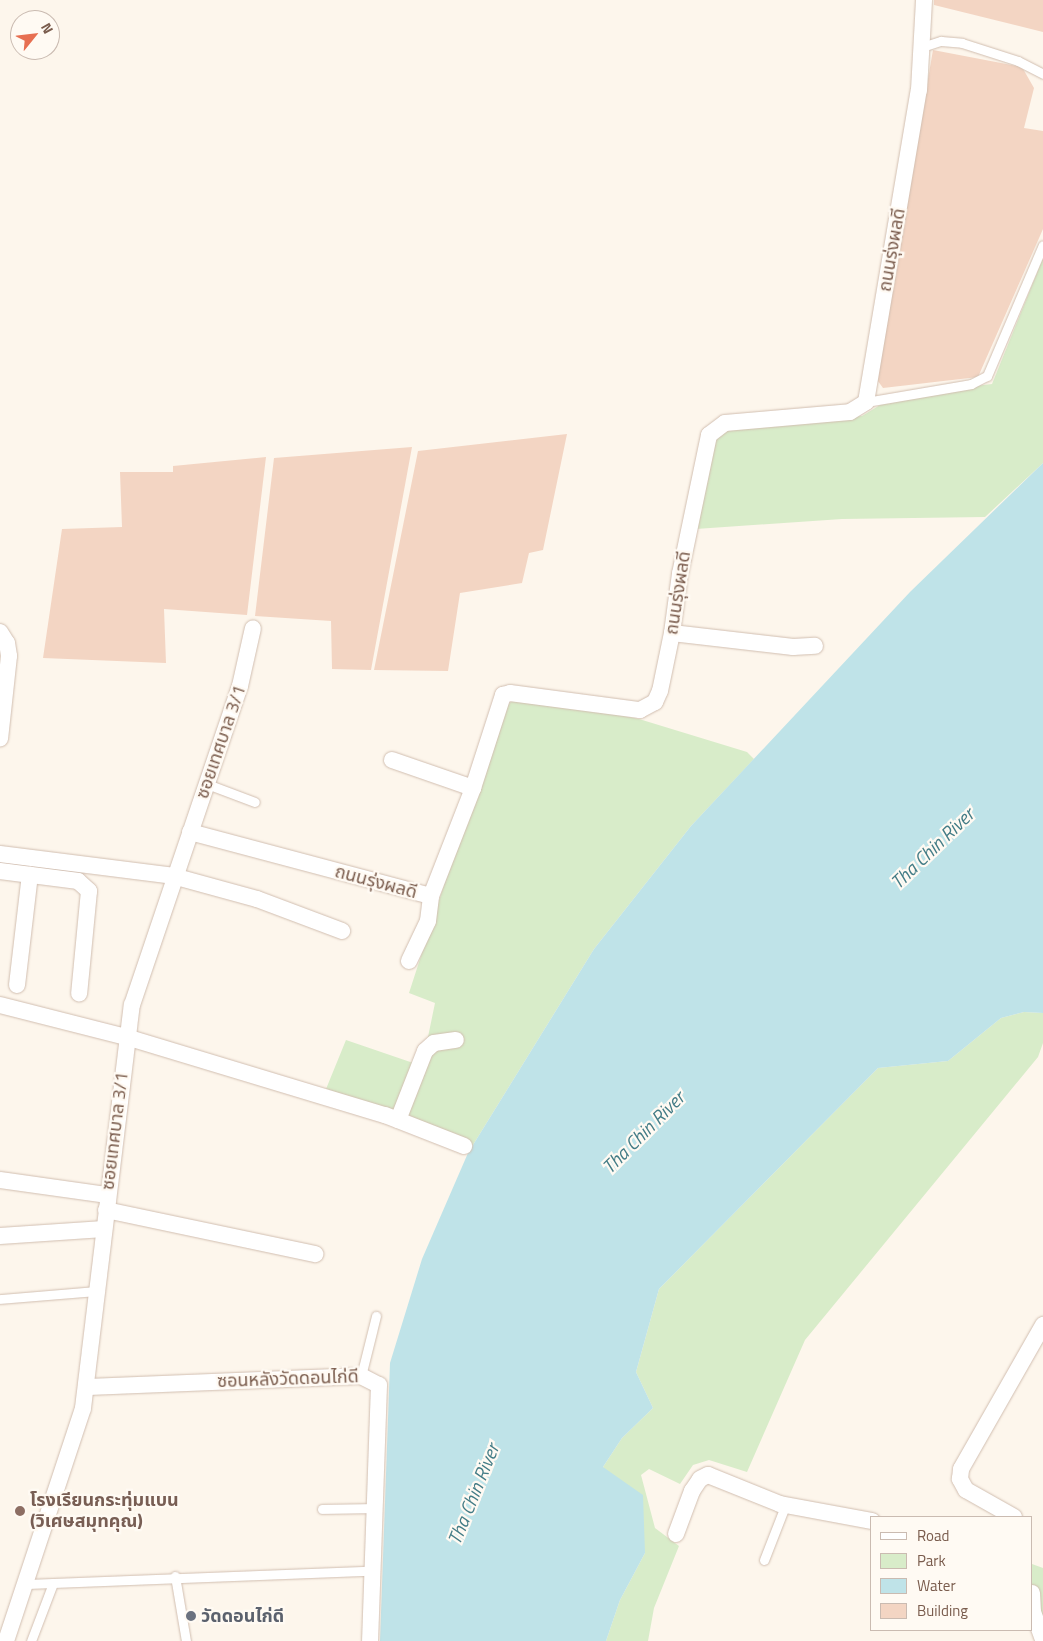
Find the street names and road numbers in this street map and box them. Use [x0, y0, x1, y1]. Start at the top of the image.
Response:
street label: ถนนรุ่งผลดี [874, 207, 910, 293]
street label: ถนนรุ่งผลดี [661, 550, 695, 636]
street label: ซอยเทศบาล 3/1 [191, 682, 251, 802]
street label: ถนนรุ่งผลดี [332, 861, 420, 903]
street label: ซอยเทศบาล 3/1 [97, 1071, 133, 1191]
street label: ซอนหลังวัดดอนไก่ดี [217, 1366, 359, 1392]

